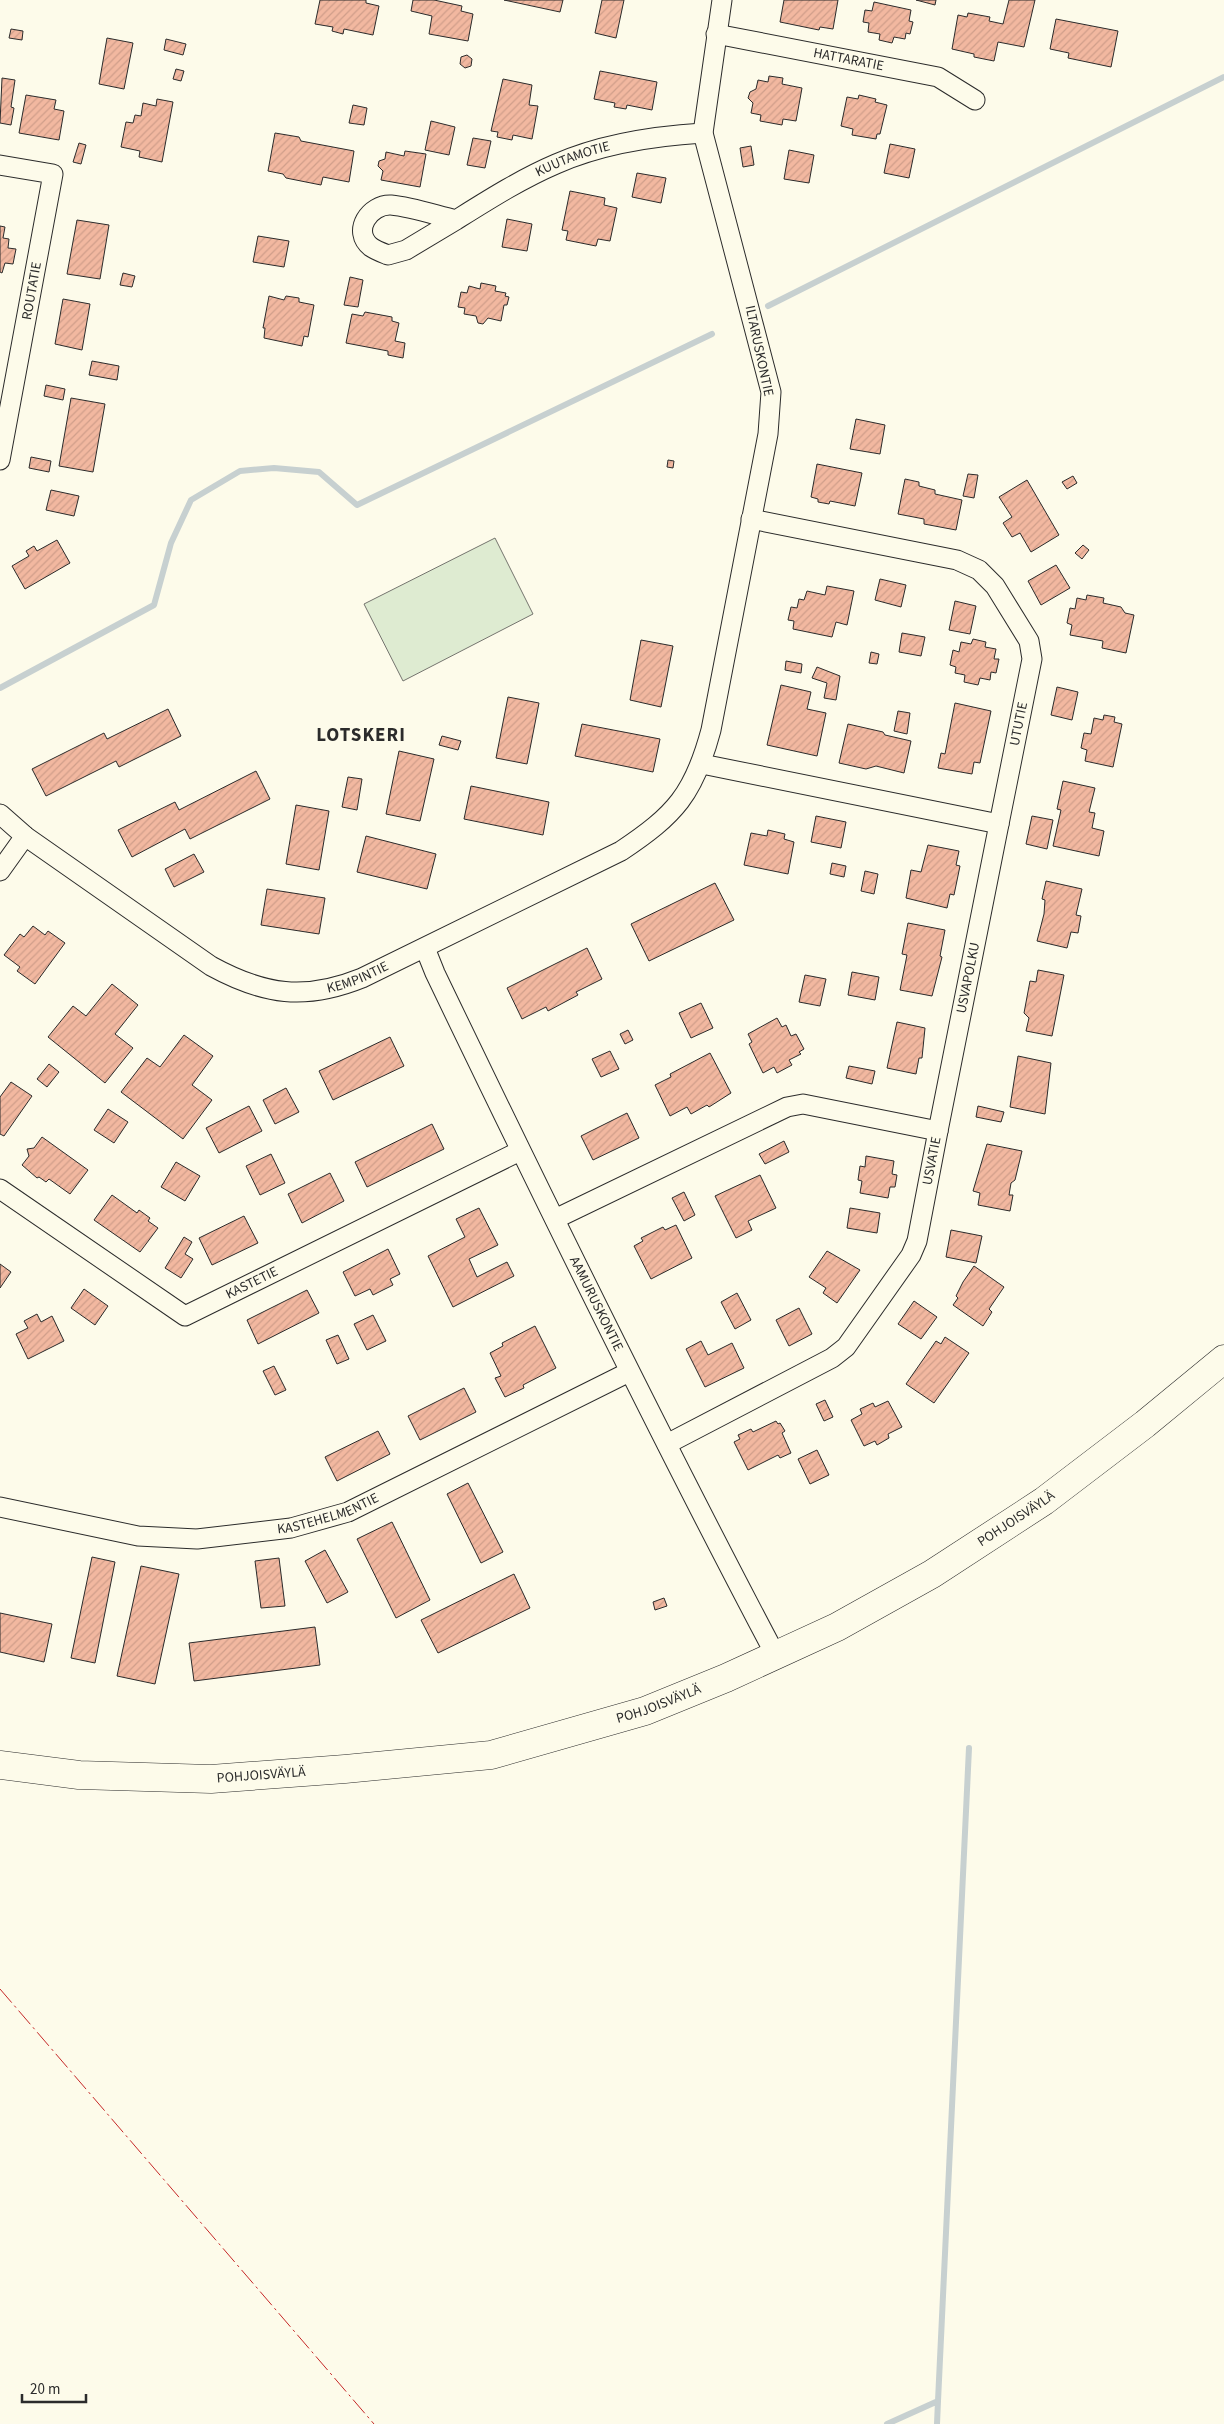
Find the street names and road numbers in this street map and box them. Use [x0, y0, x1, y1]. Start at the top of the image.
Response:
street label: HATTARATIE [812, 43, 885, 76]
street label: KUUTAMOTIE [532, 136, 612, 182]
street label: ROUTATIE [17, 260, 47, 322]
street label: ILTARUSKONTIE [740, 304, 778, 398]
street label: UTUTIE [1005, 700, 1033, 748]
street label: USVAPOLKU [952, 941, 985, 1015]
street label: KEMPINTIE [325, 956, 392, 999]
street label: USVATIE [918, 1135, 946, 1187]
street label: AAMURUSKONTIE [564, 1253, 628, 1355]
street label: KASTETIE [222, 1262, 282, 1304]
street label: POHJOISVÄYLÄ [974, 1486, 1060, 1552]
street label: KASTEHELMENTIE [276, 1488, 382, 1540]
street label: POHJOISVÄYLÄ [614, 1679, 704, 1729]
street label: POHJOISVÄYLÄ [216, 1762, 307, 1789]

